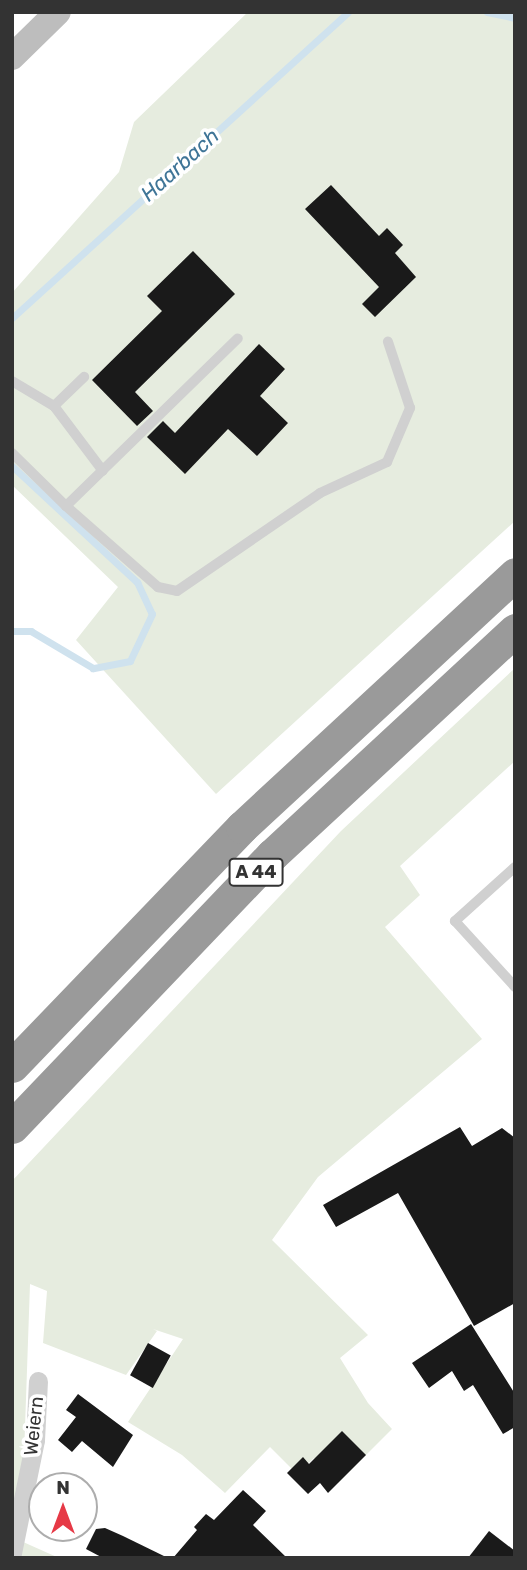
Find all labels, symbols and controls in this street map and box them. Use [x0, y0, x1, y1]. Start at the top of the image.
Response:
water label: Haarbach [136, 123, 224, 207]
road number: A 44 [228, 858, 284, 886]
street label: Weiern [20, 1395, 48, 1457]
north arrow [28, 1472, 98, 1542]
text: N [56, 1476, 70, 1499]

